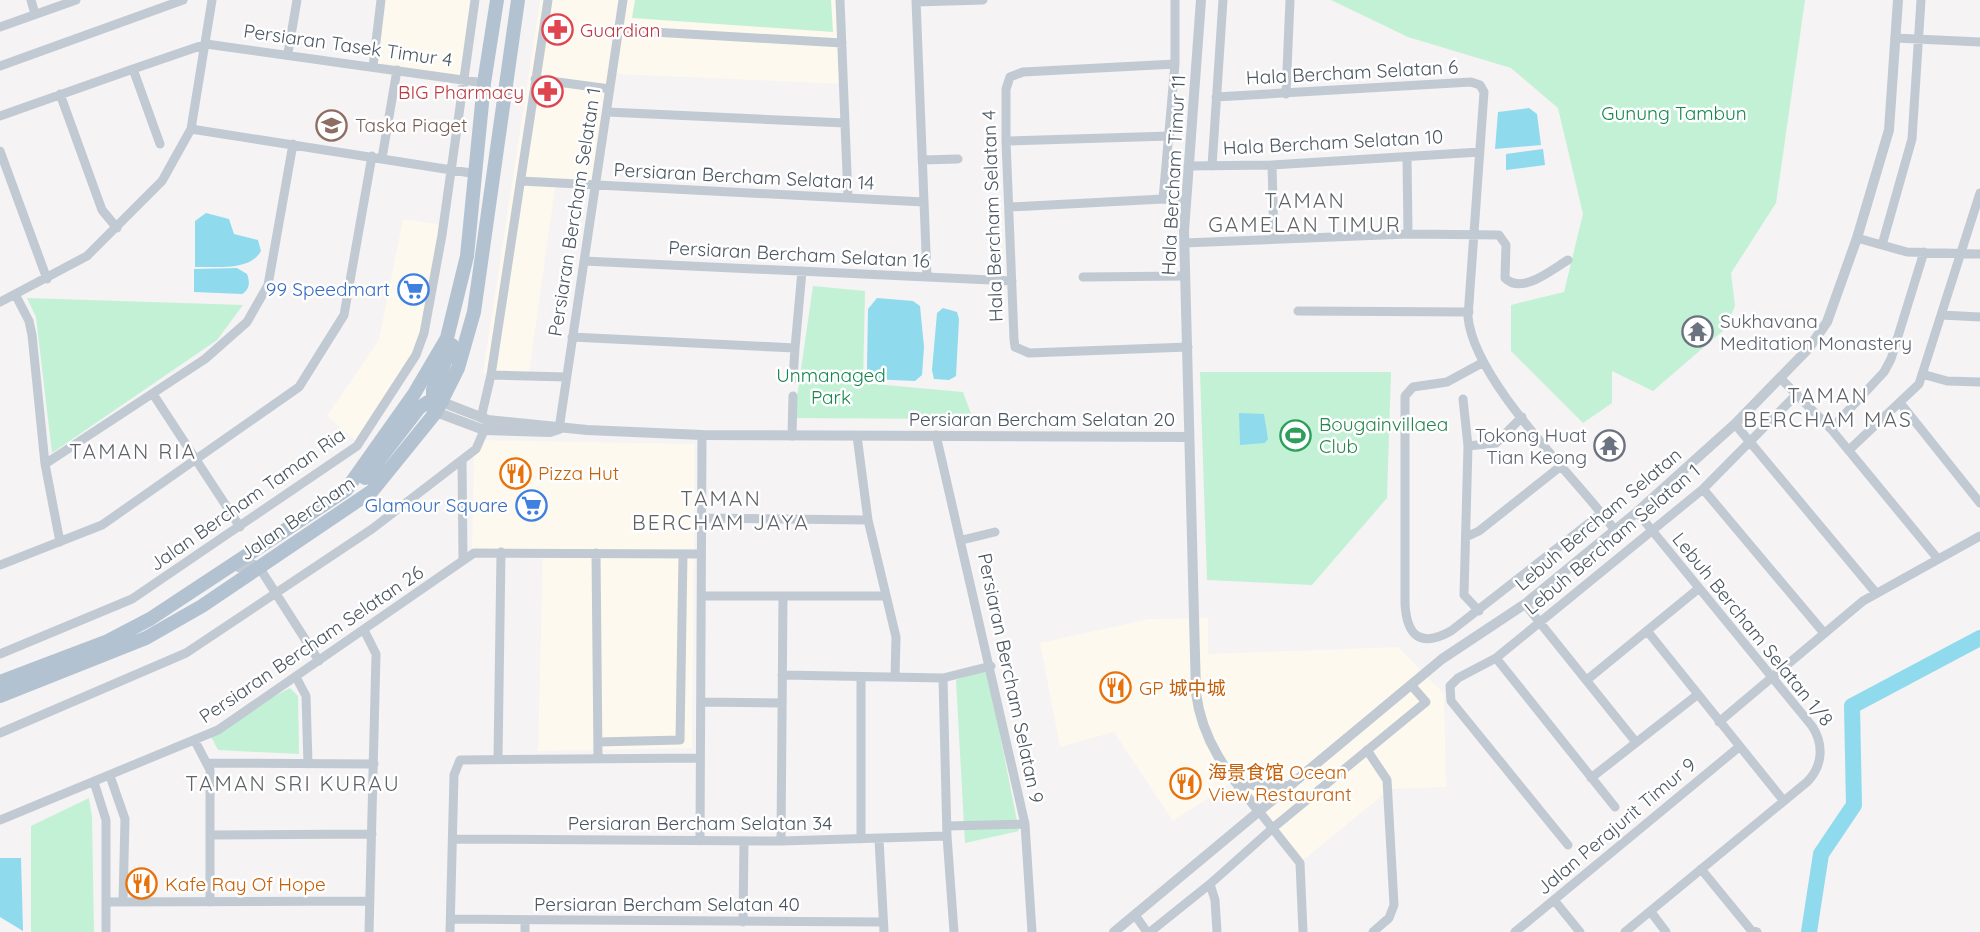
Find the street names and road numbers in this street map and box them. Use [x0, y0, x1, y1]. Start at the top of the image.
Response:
street label: Persiaran Tasek Timur 4 [242, 18, 454, 72]
street label: Hala Bercham Selatan 6 [1245, 54, 1459, 90]
street label: Hala Bercham Timur 11 [1156, 74, 1190, 276]
street label: Persiaran Bercham Selatan 1 [542, 86, 606, 338]
street label: Hala Bercham Selatan 4 [976, 109, 1008, 323]
street label: Hala Bercham Selatan 10 [1222, 124, 1444, 160]
street label: Persiaran Bercham Selatan 14 [613, 157, 875, 195]
street label: Persiaran Bercham Selatan 16 [668, 235, 930, 273]
street label: Persiaran Bercham Selatan 20 [909, 407, 1175, 431]
street label: Jalan Bercham Taman Ria [145, 423, 349, 575]
street label: Lebuh Bercham Selatan [1510, 442, 1686, 596]
street label: Lebuh Bercham Selatan 1 [1519, 458, 1705, 620]
street label: Jalan Bercham [235, 471, 359, 565]
street label: Lebuh Bercham Selatan 1/8 [1667, 527, 1839, 731]
street label: Persiaran Bercham Selatan 9 [973, 551, 1049, 805]
street label: Persiaran Bercham Selatan 26 [194, 560, 428, 728]
street label: Jalan Perajurit Timur 9 [1531, 752, 1701, 900]
street label: Persiaran Bercham Selatan 34 [568, 811, 832, 835]
street label: Persiaran Bercham Selatan 40 [534, 892, 800, 916]

